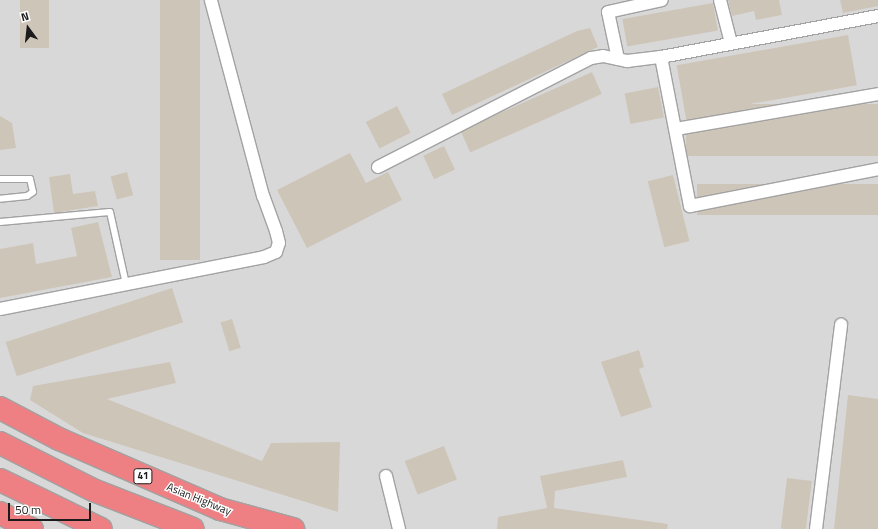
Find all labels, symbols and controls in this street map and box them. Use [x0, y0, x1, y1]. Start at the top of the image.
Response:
north arrow [8, 8, 48, 48]
text: N [19, 8, 31, 25]
road number: 41 [133, 468, 153, 484]
street label: Asian Highway [165, 480, 233, 518]
scale bar [10, 495, 93, 521]
text: 50 m [15, 500, 41, 519]

